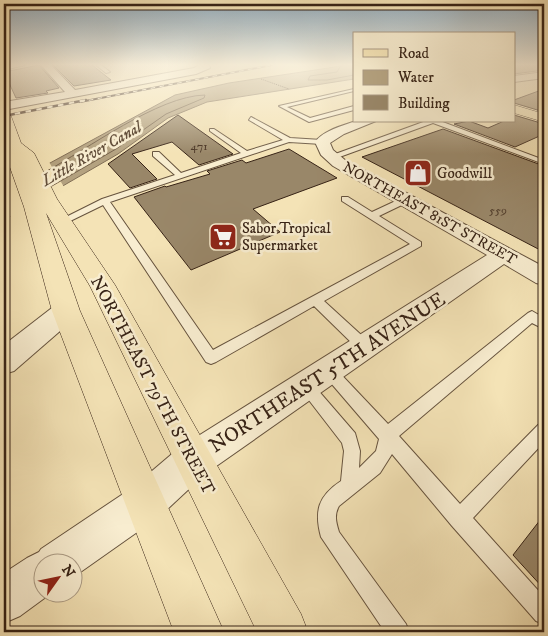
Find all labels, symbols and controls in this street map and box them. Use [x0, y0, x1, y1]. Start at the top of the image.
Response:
legend [353, 32, 516, 122]
text: Road [398, 44, 430, 63]
text: Water [397, 68, 434, 87]
text: Building [398, 94, 450, 113]
water label: Little River Canal [37, 116, 147, 191]
house number: 471 [190, 139, 208, 154]
street label: NORTHEAST 81ST STREET [339, 157, 521, 270]
shop icon: Goodwill [403, 158, 433, 188]
place label: Goodwill [437, 164, 492, 183]
house number: 559 [489, 203, 507, 218]
place label: Sabor Tropical Supermarket [242, 219, 331, 255]
supermarket icon: Sabor Tropical Supermarket [208, 222, 238, 252]
street label: NORTHEAST 79TH STREET [85, 272, 219, 499]
street label: NORTHEAST 5TH AVENUE [204, 287, 451, 459]
north arrow [32, 554, 82, 604]
text: N [57, 562, 79, 582]

